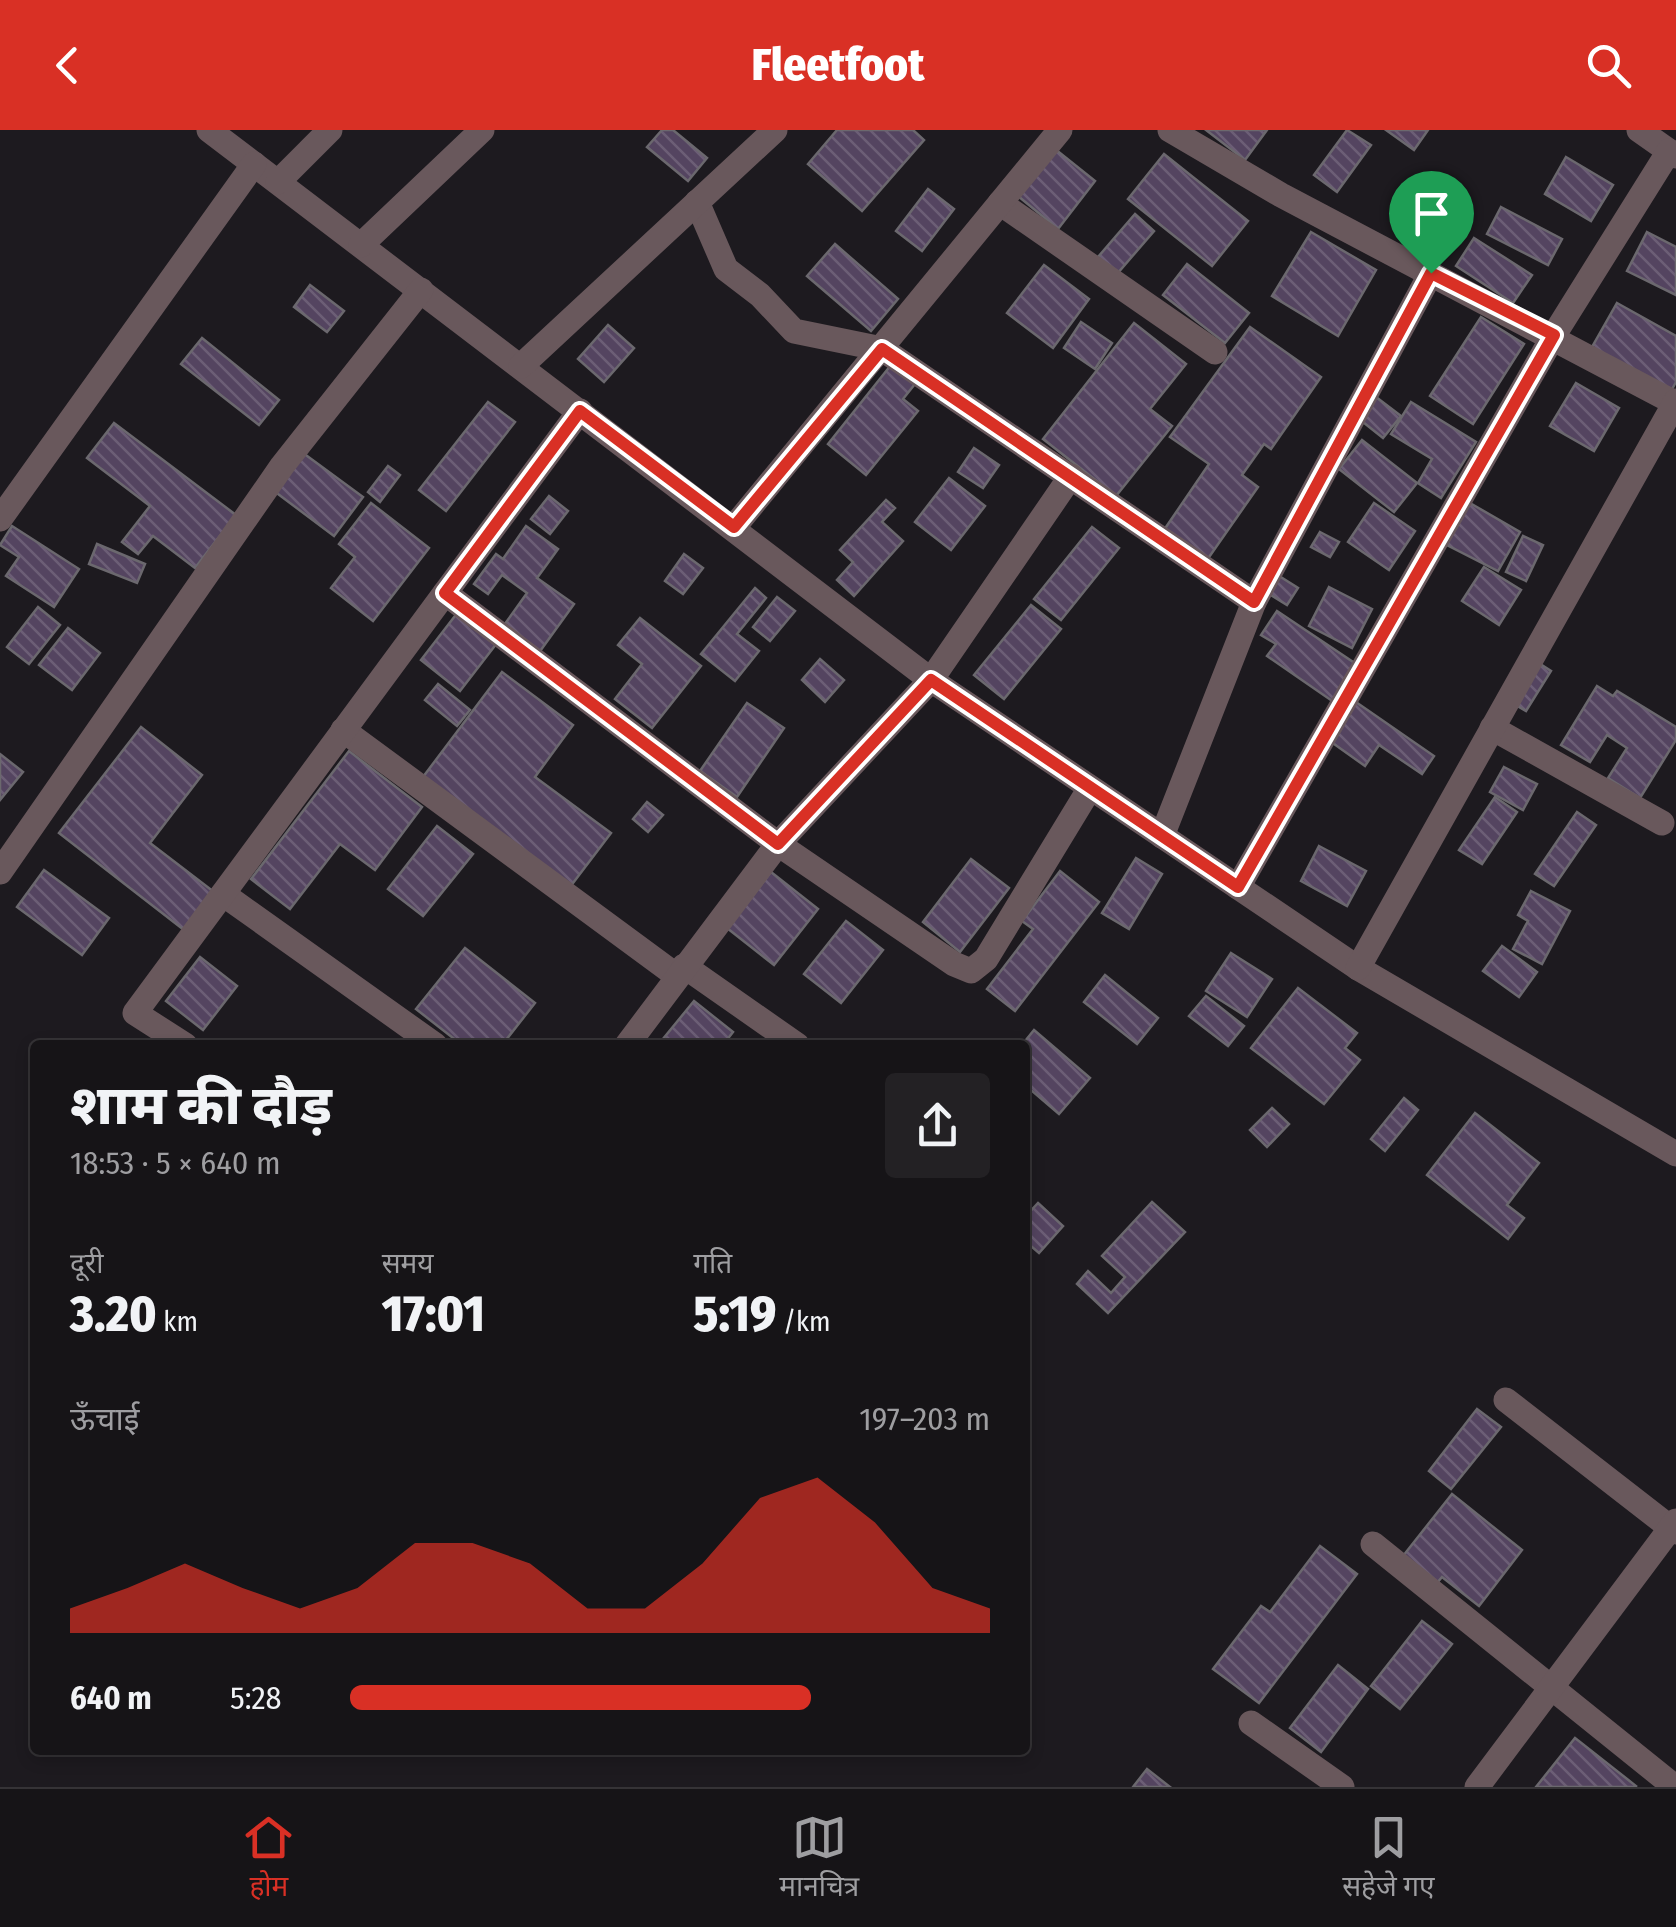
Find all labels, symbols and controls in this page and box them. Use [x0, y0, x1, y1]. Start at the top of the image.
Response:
icon: back [40, 38, 95, 93]
text: Fleetfoot [752, 38, 924, 92]
icon: search [1581, 38, 1636, 93]
pin [1389, 171, 1474, 274]
icon: arrive [1404, 186, 1459, 241]
text: शाम की दौड़ [70, 1073, 332, 1139]
button: share [885, 1073, 990, 1178]
text: 18:53 · 5 × 640 m [70, 1144, 281, 1182]
text: दूरी [70, 1247, 104, 1280]
text: समय [382, 1247, 434, 1280]
text: गति [693, 1247, 732, 1280]
text: 3.20 [70, 1284, 157, 1344]
text: 17:01 [382, 1284, 485, 1344]
text: 5:19 [693, 1284, 776, 1344]
text: km [157, 1305, 198, 1338]
text: /km [776, 1305, 831, 1338]
text: ऊँचाई [70, 1400, 139, 1438]
text: 197–203 m [859, 1400, 990, 1438]
text: 640 m [70, 1679, 152, 1717]
text: 5:28 [230, 1679, 282, 1717]
tab: होम [241, 1810, 296, 1907]
tab: मानचित्र [779, 1810, 859, 1907]
tab: सहेजे गए [1342, 1810, 1435, 1907]

